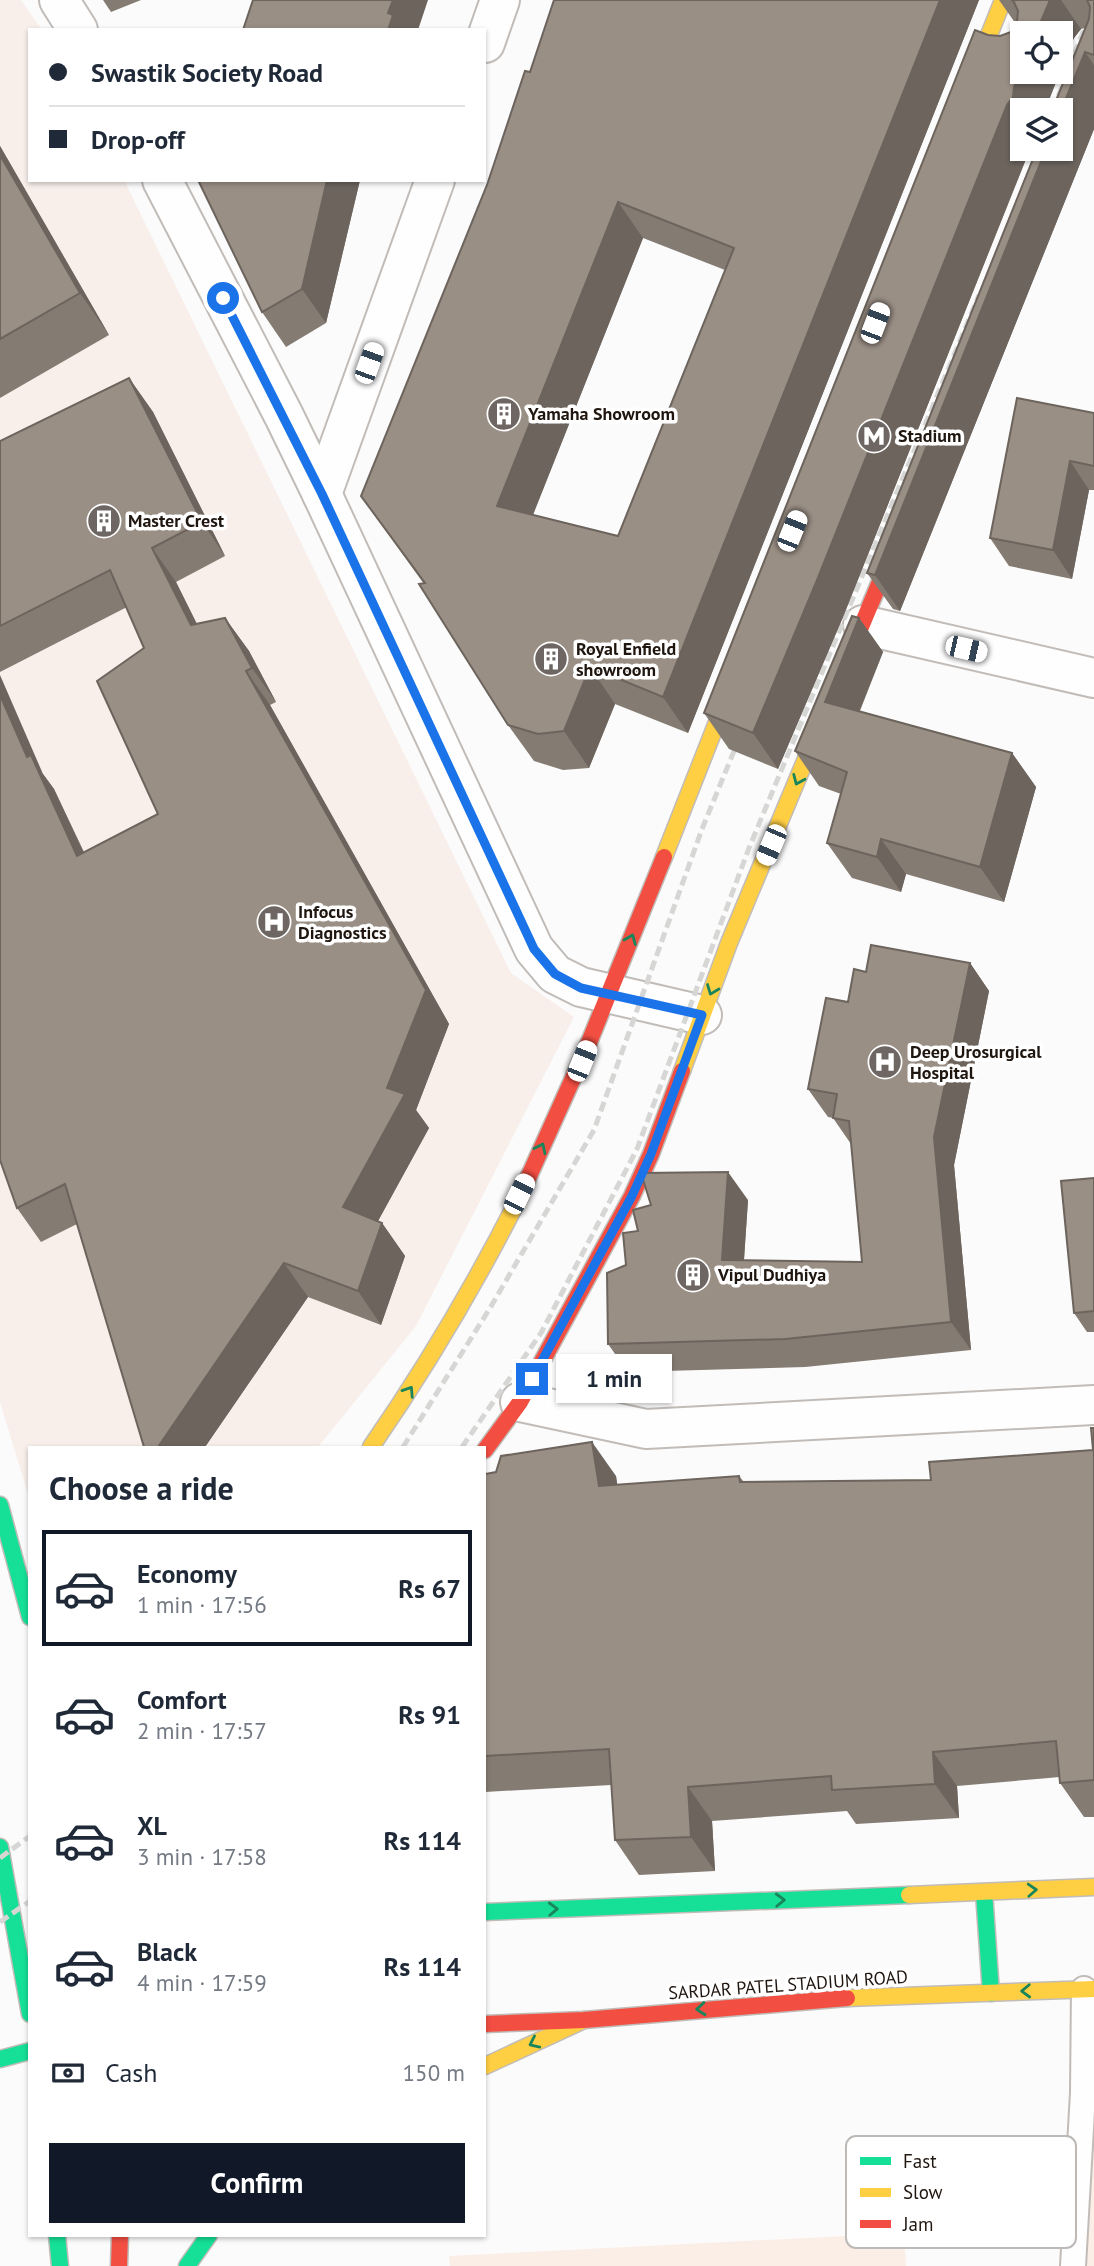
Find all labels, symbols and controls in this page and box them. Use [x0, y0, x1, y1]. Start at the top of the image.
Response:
map controls [1010, 21, 1073, 161]
button: locate [1010, 21, 1073, 84]
text: Swastik Society Road [91, 56, 323, 89]
button: layers [1010, 98, 1073, 161]
text: Drop-off [91, 123, 185, 156]
route start [207, 282, 239, 314]
car [858, 300, 893, 346]
car [352, 340, 387, 386]
building icon: Yamaha Showroom [485, 395, 523, 433]
place label: Yamaha Showroom [527, 402, 675, 425]
metro station icon: Stadium [855, 417, 893, 455]
place label: Stadium [898, 424, 961, 447]
building icon: Master Crest [85, 502, 123, 540]
car [775, 508, 810, 554]
place label: Master Crest [128, 509, 225, 532]
car [944, 634, 989, 664]
place label: Royal Enfield showroom [576, 637, 676, 681]
building icon: Royal Enfield showroom [532, 640, 570, 678]
one-way arrow [792, 773, 806, 785]
car [754, 822, 789, 868]
place label: Infocus Diagnostics [298, 900, 387, 944]
hospital icon: Infocus Diagnostics [255, 903, 293, 941]
one-way arrow [622, 934, 636, 946]
one-way arrow [706, 984, 720, 996]
car [565, 1038, 600, 1084]
place label: Deep Urosurgical Hospital [910, 1040, 1042, 1084]
hospital icon: Deep Urosurgical Hospital [866, 1043, 904, 1081]
one-way arrow [533, 1143, 547, 1155]
car [501, 1171, 538, 1217]
building icon: Vipul Dudhiya [674, 1256, 712, 1294]
place label: Vipul Dudhiya [717, 1263, 826, 1286]
callout: 1 min [556, 1354, 672, 1404]
route end [516, 1363, 548, 1395]
text: 1 min [586, 1364, 642, 1393]
one-way arrow [401, 1386, 414, 1399]
text: Choose a ride [49, 1467, 234, 1509]
icon: car [53, 1557, 116, 1620]
text: Economy [137, 1557, 237, 1590]
text: Rs 67 [398, 1572, 461, 1605]
text: 1 min · 17:56 [137, 1590, 267, 1619]
icon: car [53, 1683, 116, 1746]
text: Comfort [137, 1683, 227, 1716]
text: Rs 91 [398, 1698, 461, 1731]
text: 2 min · 17:57 [137, 1716, 267, 1745]
icon: car [53, 1809, 116, 1872]
text: XL [137, 1809, 167, 1842]
text: Rs 114 [384, 1824, 461, 1857]
text: 3 min · 17:58 [137, 1842, 267, 1871]
one-way arrow [1027, 1883, 1038, 1898]
one-way arrow [775, 1893, 786, 1908]
one-way arrow [548, 1902, 559, 1917]
icon: car [53, 1935, 116, 1998]
text: Black [137, 1935, 197, 1968]
text: Rs 114 [384, 1950, 461, 1983]
street label: SARDAR PATEL STADIUM ROAD [667, 1965, 909, 2004]
text: 4 min · 17:59 [137, 1968, 267, 1997]
one-way arrow [1020, 1984, 1031, 1999]
one-way arrow [695, 2002, 707, 2017]
one-way arrow [529, 2035, 542, 2049]
icon: cash [49, 2054, 87, 2092]
text: Cash [105, 2056, 157, 2089]
text: 150 m [403, 2058, 465, 2087]
legend [846, 2136, 1076, 2248]
button: Confirm [49, 2143, 465, 2223]
text: Fast [903, 2149, 937, 2173]
text: Slow [903, 2180, 943, 2204]
text: Jam [902, 2212, 933, 2236]

